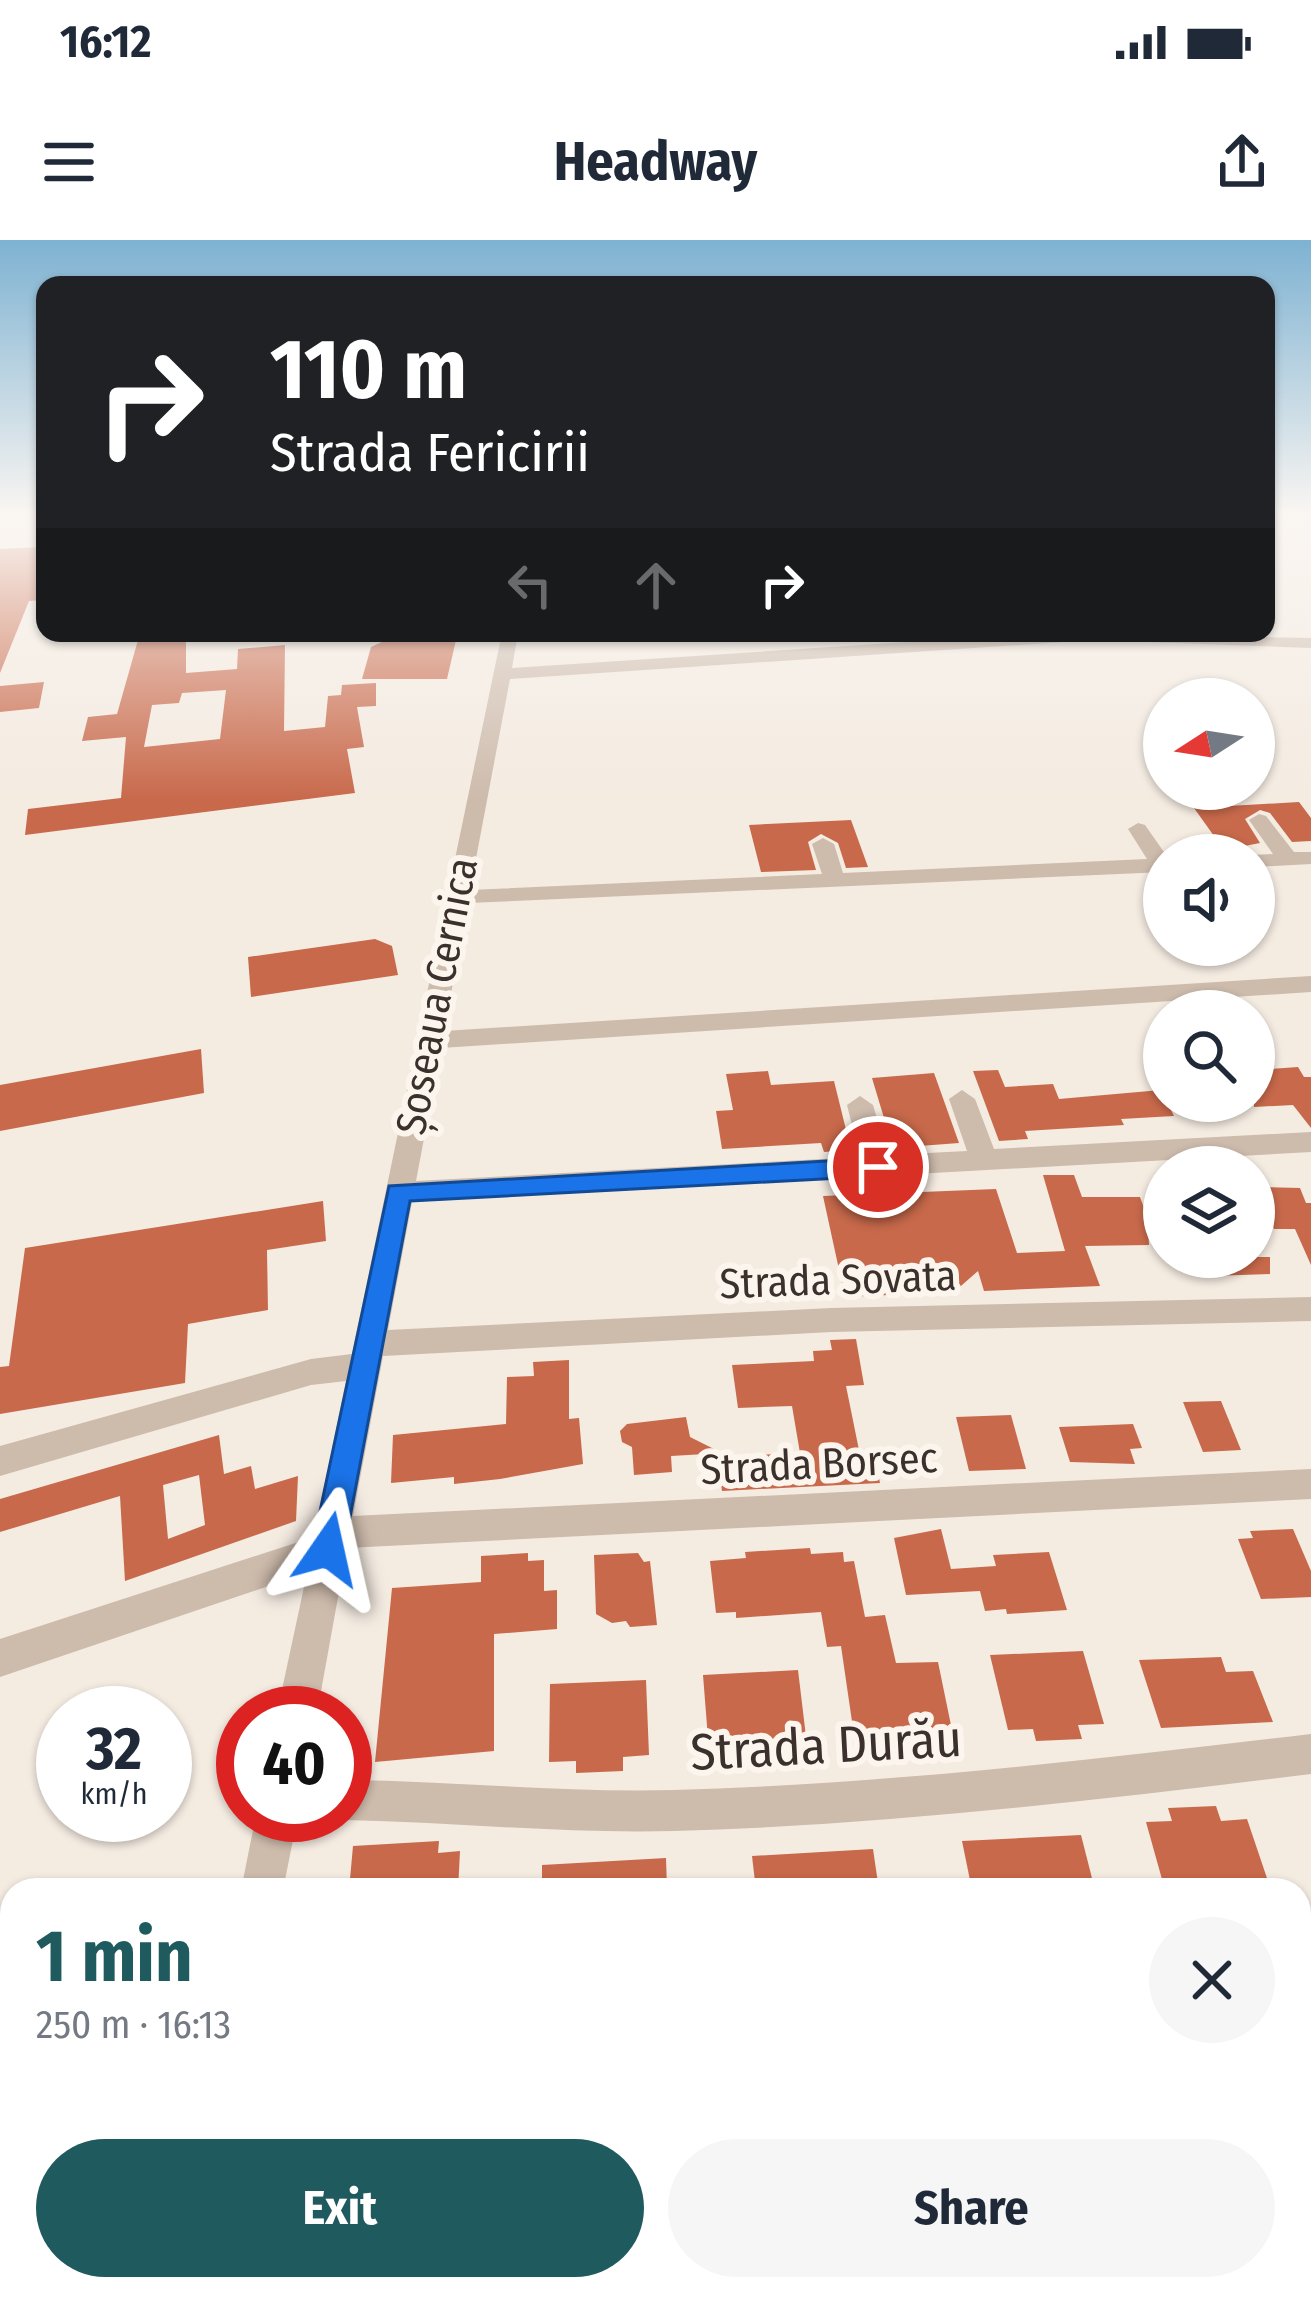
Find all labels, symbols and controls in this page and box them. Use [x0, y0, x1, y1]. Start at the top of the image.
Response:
text: 16:12 [60, 15, 151, 69]
icon: menu [36, 129, 102, 195]
icon: share [1209, 129, 1275, 195]
text: Headway [554, 130, 757, 194]
text: 110 m [270, 319, 467, 420]
icon: right [72, 324, 228, 480]
text: Strada Fericirii [270, 421, 590, 485]
icon: left [497, 552, 563, 618]
icon: ahead [623, 552, 689, 618]
icon: right [749, 552, 815, 618]
north arrow [1143, 678, 1275, 810]
map controls [1143, 678, 1275, 1278]
button: sound [1143, 834, 1275, 966]
street label: Șoseaua Cernica [386, 853, 490, 1139]
button: search [1143, 990, 1275, 1122]
pin [827, 1116, 929, 1218]
icon: arrive [845, 1134, 911, 1200]
button: layers [1143, 1146, 1275, 1278]
street label: Strada Sovata [719, 1251, 957, 1309]
street label: Strada Borsec [699, 1433, 939, 1495]
position arrow [265, 1486, 391, 1612]
speed limit sign: 40 [216, 1686, 372, 1842]
street label: Strada Durău [689, 1708, 963, 1784]
text: 32 [86, 1713, 142, 1785]
text: km/h [81, 1776, 147, 1812]
text: 1 min [36, 1914, 193, 2000]
button: close [1149, 1917, 1275, 2043]
text: 250 m · 16:13 [36, 2002, 231, 2048]
button: Exit [36, 2139, 644, 2277]
button: Share [668, 2139, 1275, 2277]

